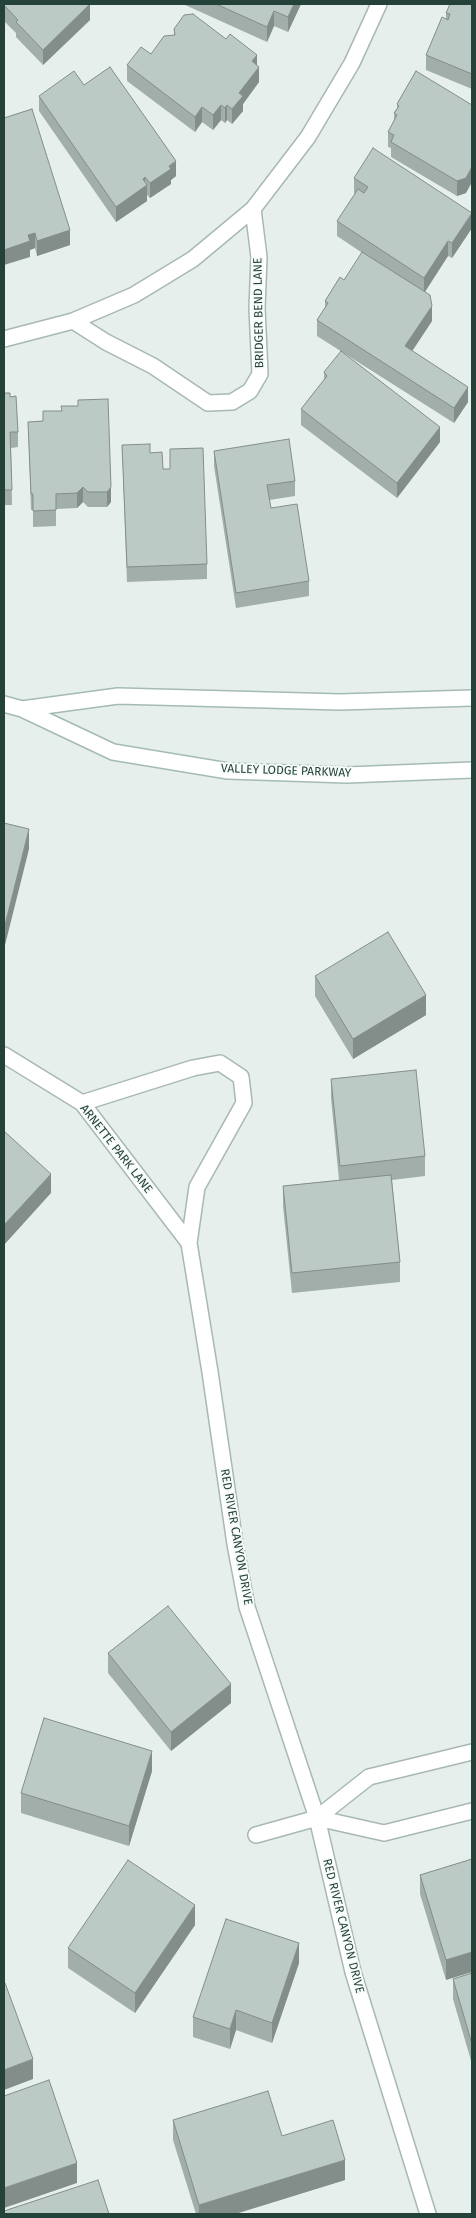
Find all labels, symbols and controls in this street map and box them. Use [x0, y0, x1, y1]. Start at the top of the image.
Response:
street label: BRIDGER BEND LANE [251, 258, 267, 368]
street label: VALLEY LODGE PARKWAY [221, 762, 351, 780]
street label: ARNETTE PARK LANE [77, 1102, 155, 1196]
street label: RED RIVER CANYON DRIVE [217, 1468, 255, 1606]
street label: RED RIVER CANYON DRIVE [319, 1857, 367, 1995]

